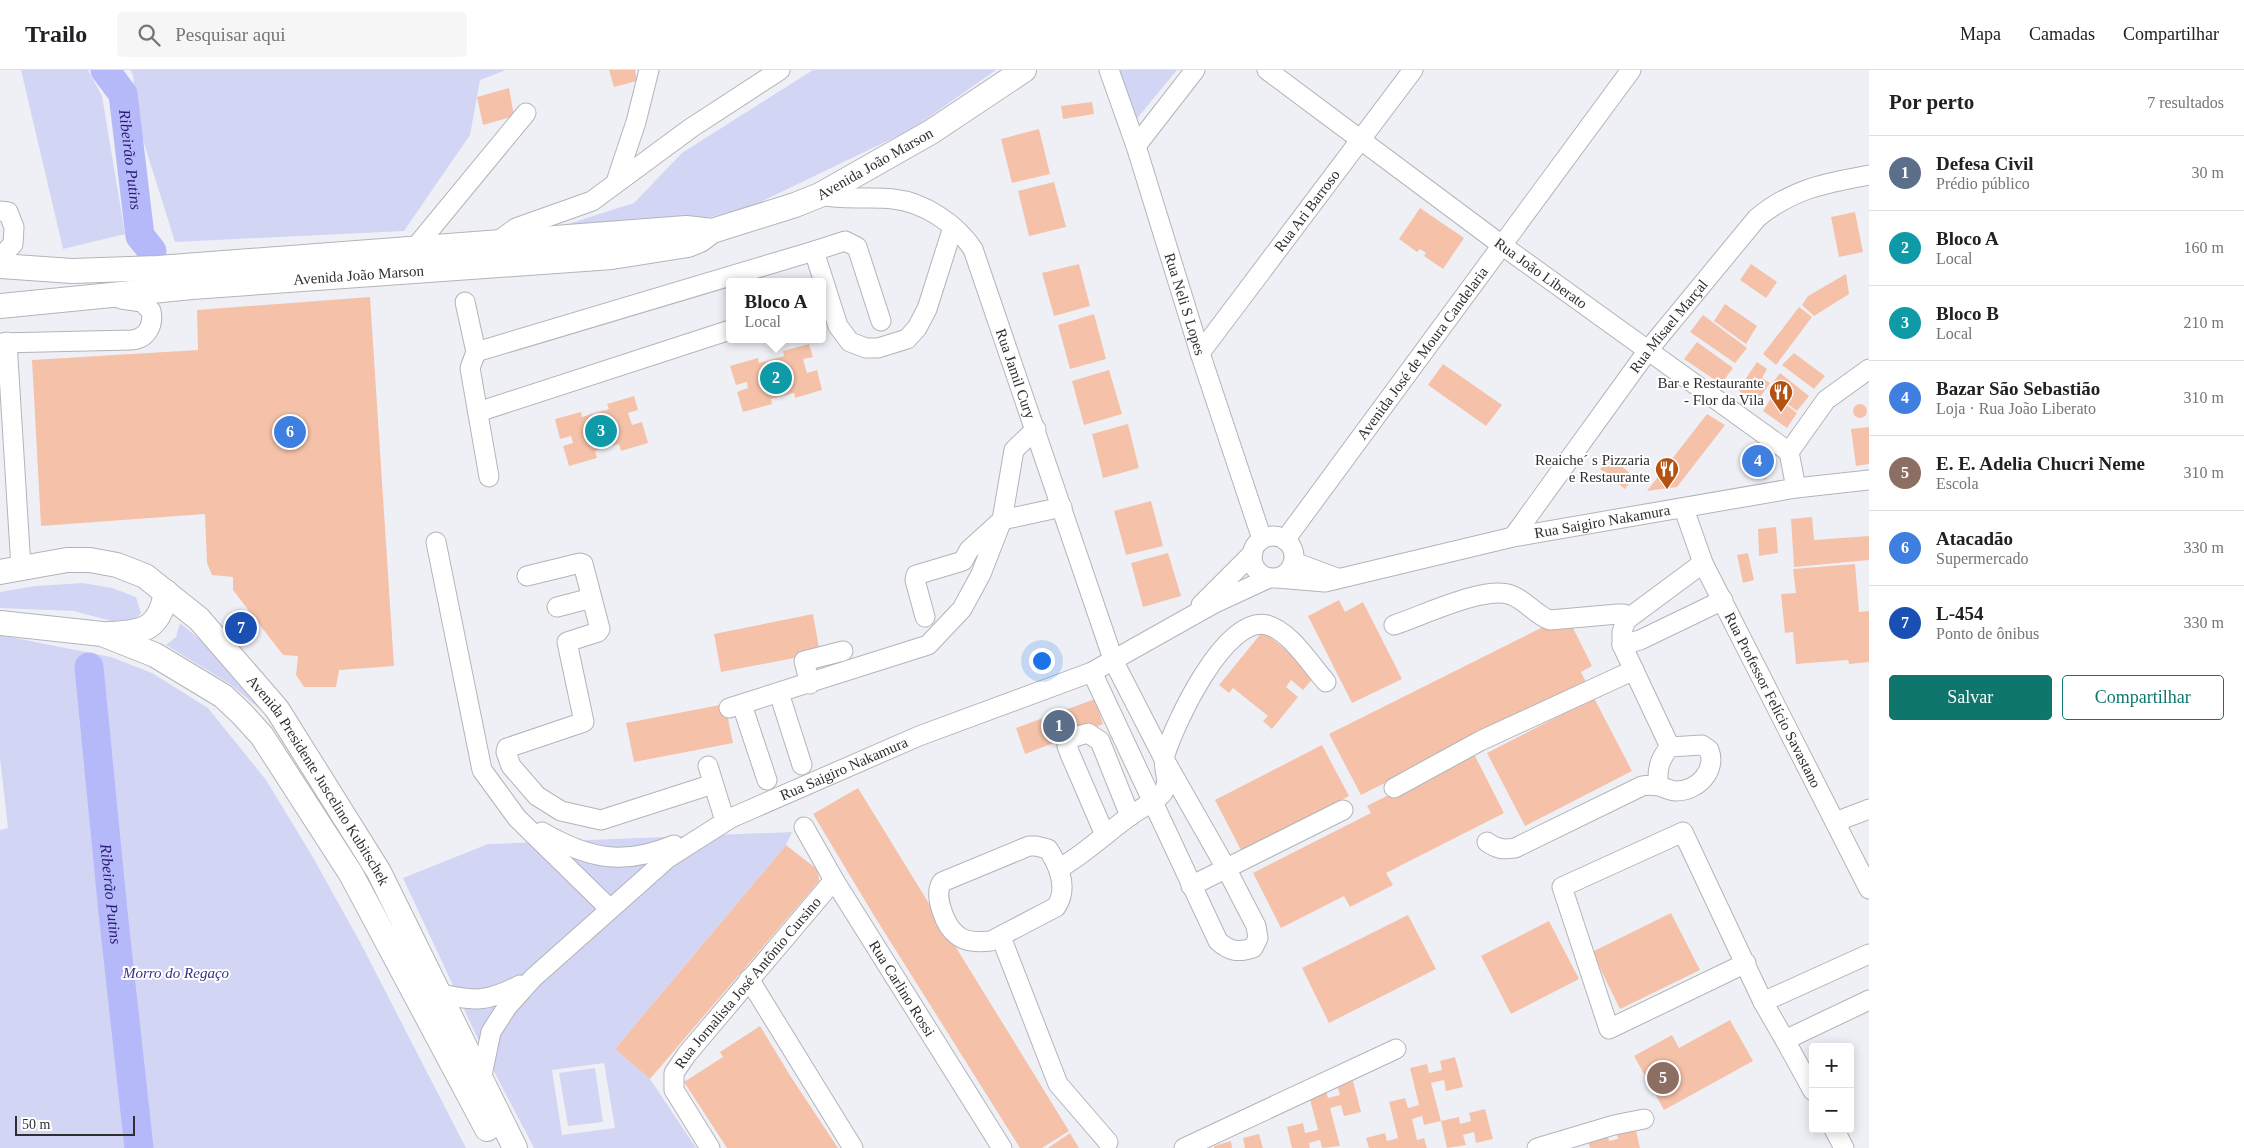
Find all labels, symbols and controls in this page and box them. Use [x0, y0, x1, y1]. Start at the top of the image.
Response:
search box [117, 12, 467, 57]
text: Trailo [25, 21, 87, 47]
icon: search [135, 21, 163, 49]
text: Pesquisar aqui [175, 24, 286, 45]
text: Mapa [1960, 24, 2001, 44]
text: Camadas [2029, 24, 2095, 44]
text: Compartilhar [2123, 24, 2219, 44]
text: Por perto [1889, 90, 1974, 114]
text: 7 resultados [2147, 94, 2224, 111]
water label: Ribeirão Putins [116, 107, 145, 211]
street label: Avenida João Marson [814, 124, 936, 203]
text: Defesa Civil [1936, 153, 2034, 174]
text: 1 [1901, 164, 1909, 181]
text: 30 m [2192, 164, 2224, 181]
street label: Rua Ari Barroso [1271, 167, 1343, 255]
text: Prédio público [1936, 175, 2030, 192]
text: Bloco A [1936, 228, 1999, 249]
street label: Rua João Liberato [1491, 235, 1590, 312]
text: 2 [1901, 239, 1909, 256]
text: 160 m [2184, 239, 2224, 256]
text: Local [1936, 250, 1972, 267]
street label: Rua Neli S Lopes [1161, 251, 1208, 357]
street label: Avenida João Marson [293, 262, 425, 288]
street label: Avenida José de Moura Candelaria [1354, 264, 1491, 442]
street label: Rua Misael Marçal [1626, 276, 1711, 376]
popup [726, 278, 826, 343]
text: Bloco A [745, 291, 807, 312]
text: Bloco B [1936, 303, 1999, 324]
text: Local [745, 313, 781, 330]
text: 3 [1901, 314, 1909, 331]
text: 210 m [2184, 314, 2224, 331]
text: Local [1936, 325, 1972, 342]
street label: Rua Jamil Cury [993, 326, 1039, 421]
pin: 2 [760, 359, 792, 397]
place label: Bar e Restaurante - Flor da Vila [1657, 375, 1764, 408]
text: Bazar São Sebastião [1936, 378, 2100, 399]
restaurant icon: Bar e Restaurante - Flor da Vila [1768, 379, 1794, 413]
text: 4 [1901, 389, 1909, 406]
text: 310 m [2184, 389, 2224, 406]
text: Loja · Rua João Liberato [1936, 400, 2096, 417]
pin: 3 [585, 412, 617, 450]
pin: 6 [274, 413, 306, 451]
pin: 4 [1742, 442, 1774, 480]
place label: Reaiche´ s Pizzaria e Restaurante [1535, 452, 1650, 485]
text: E. E. Adelia Chucri Neme [1936, 453, 2145, 474]
restaurant icon: Reaiche´ s Pizzaria e Restaurante [1654, 456, 1680, 490]
text: 5 [1901, 464, 1909, 481]
text: 310 m [2184, 464, 2224, 481]
text: Escola [1936, 475, 1979, 492]
street label: Rua Saigiro Nakamura [1533, 502, 1672, 541]
text: Atacadão [1936, 528, 2013, 549]
text: 6 [1901, 539, 1909, 556]
text: 330 m [2184, 539, 2224, 556]
text: Supermercado [1936, 550, 2028, 567]
text: L-454 [1936, 603, 1984, 624]
pin: 7 [225, 609, 257, 647]
street label: Rua Professor Felício Savastano [1721, 610, 1824, 790]
text: 7 [1901, 614, 1909, 631]
text: 330 m [2184, 614, 2224, 631]
text: Ponto de ônibus [1936, 625, 2039, 642]
your location [1029, 648, 1055, 674]
street label: Avenida Presidente Juscelino Kubitschek [244, 672, 393, 888]
button: Salvar [1889, 675, 2052, 720]
button: Compartilhar [2062, 675, 2224, 720]
pin: 1 [1043, 707, 1075, 745]
street label: Rua Saigiro Nakamura [778, 734, 910, 804]
water label: Ribeirão Putins [97, 842, 124, 945]
street label: Rua Jornalista José Antônio Cursino [672, 894, 824, 1071]
street label: Rua Carlino Rossi [866, 938, 938, 1039]
park label: Morro do Regaço [122, 965, 230, 981]
map controls [1809, 1043, 1854, 1133]
button: + [1809, 1043, 1854, 1088]
pin: 5 [1647, 1059, 1679, 1097]
button: − [1809, 1088, 1854, 1133]
scale bar [15, 1113, 135, 1136]
text: 50 m [22, 1117, 50, 1132]

